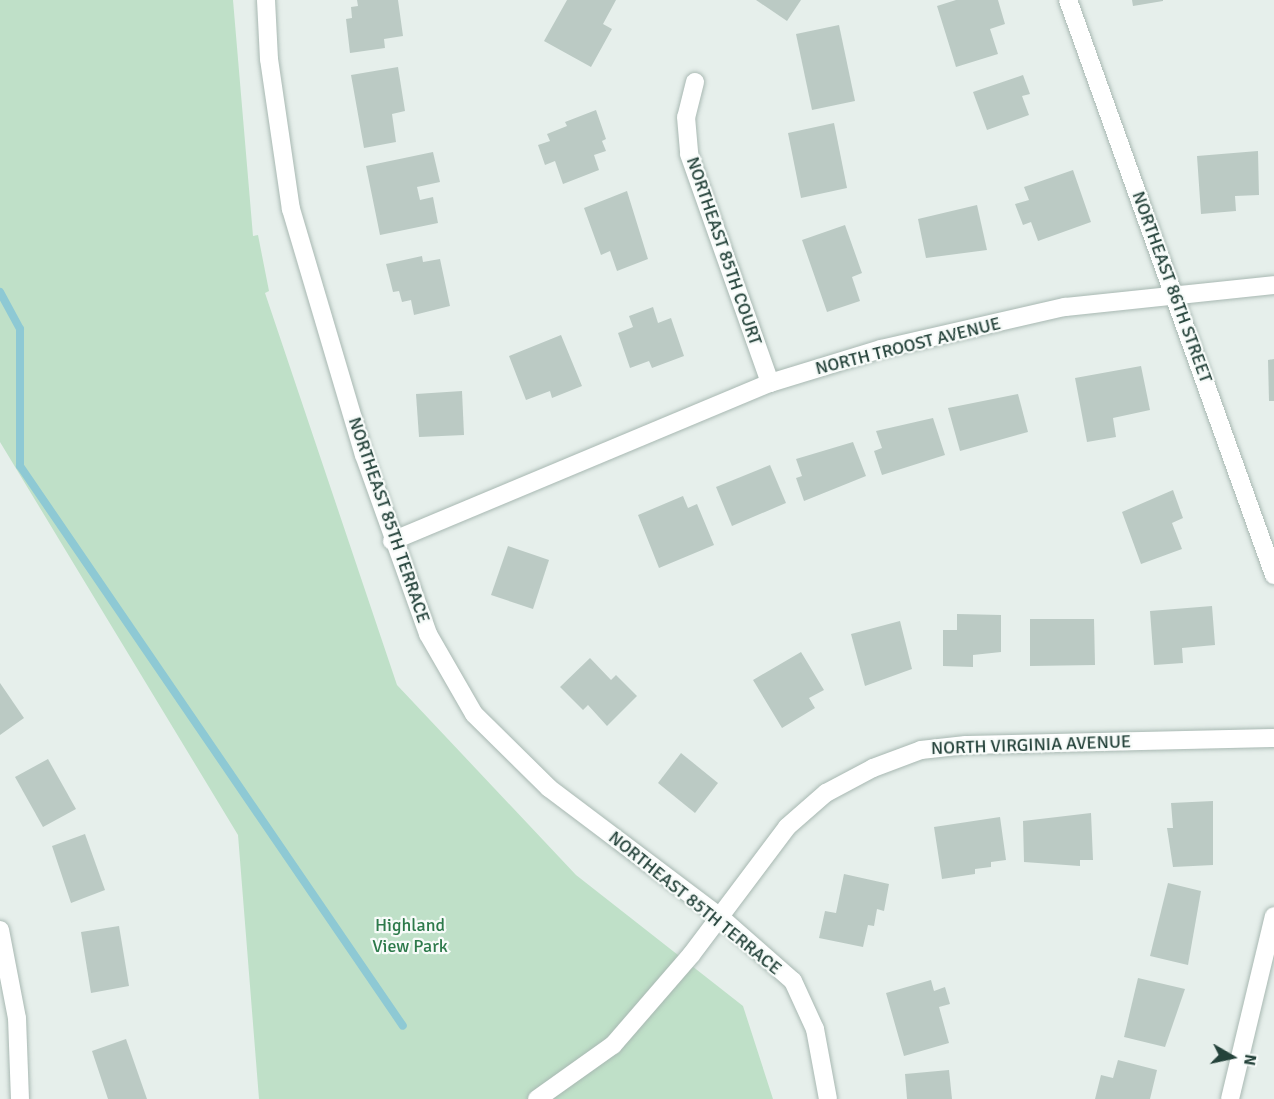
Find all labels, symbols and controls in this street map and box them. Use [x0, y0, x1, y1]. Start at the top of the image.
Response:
street label: NORTHEAST 85TH COURT [682, 154, 766, 348]
street label: NORTHEAST 86TH STREET [1127, 188, 1217, 386]
street label: NORTH TROOST AVENUE [813, 313, 1003, 379]
street label: NORTHEAST 85TH TERRACE [344, 414, 434, 626]
street label: NORTH VIRGINIA AVENUE [931, 731, 1131, 759]
street label: NORTHEAST 85TH TERRACE [604, 827, 786, 979]
park label: Highland View Park [372, 915, 448, 958]
north arrow [1202, 1027, 1262, 1087]
text: N [1239, 1053, 1261, 1067]

